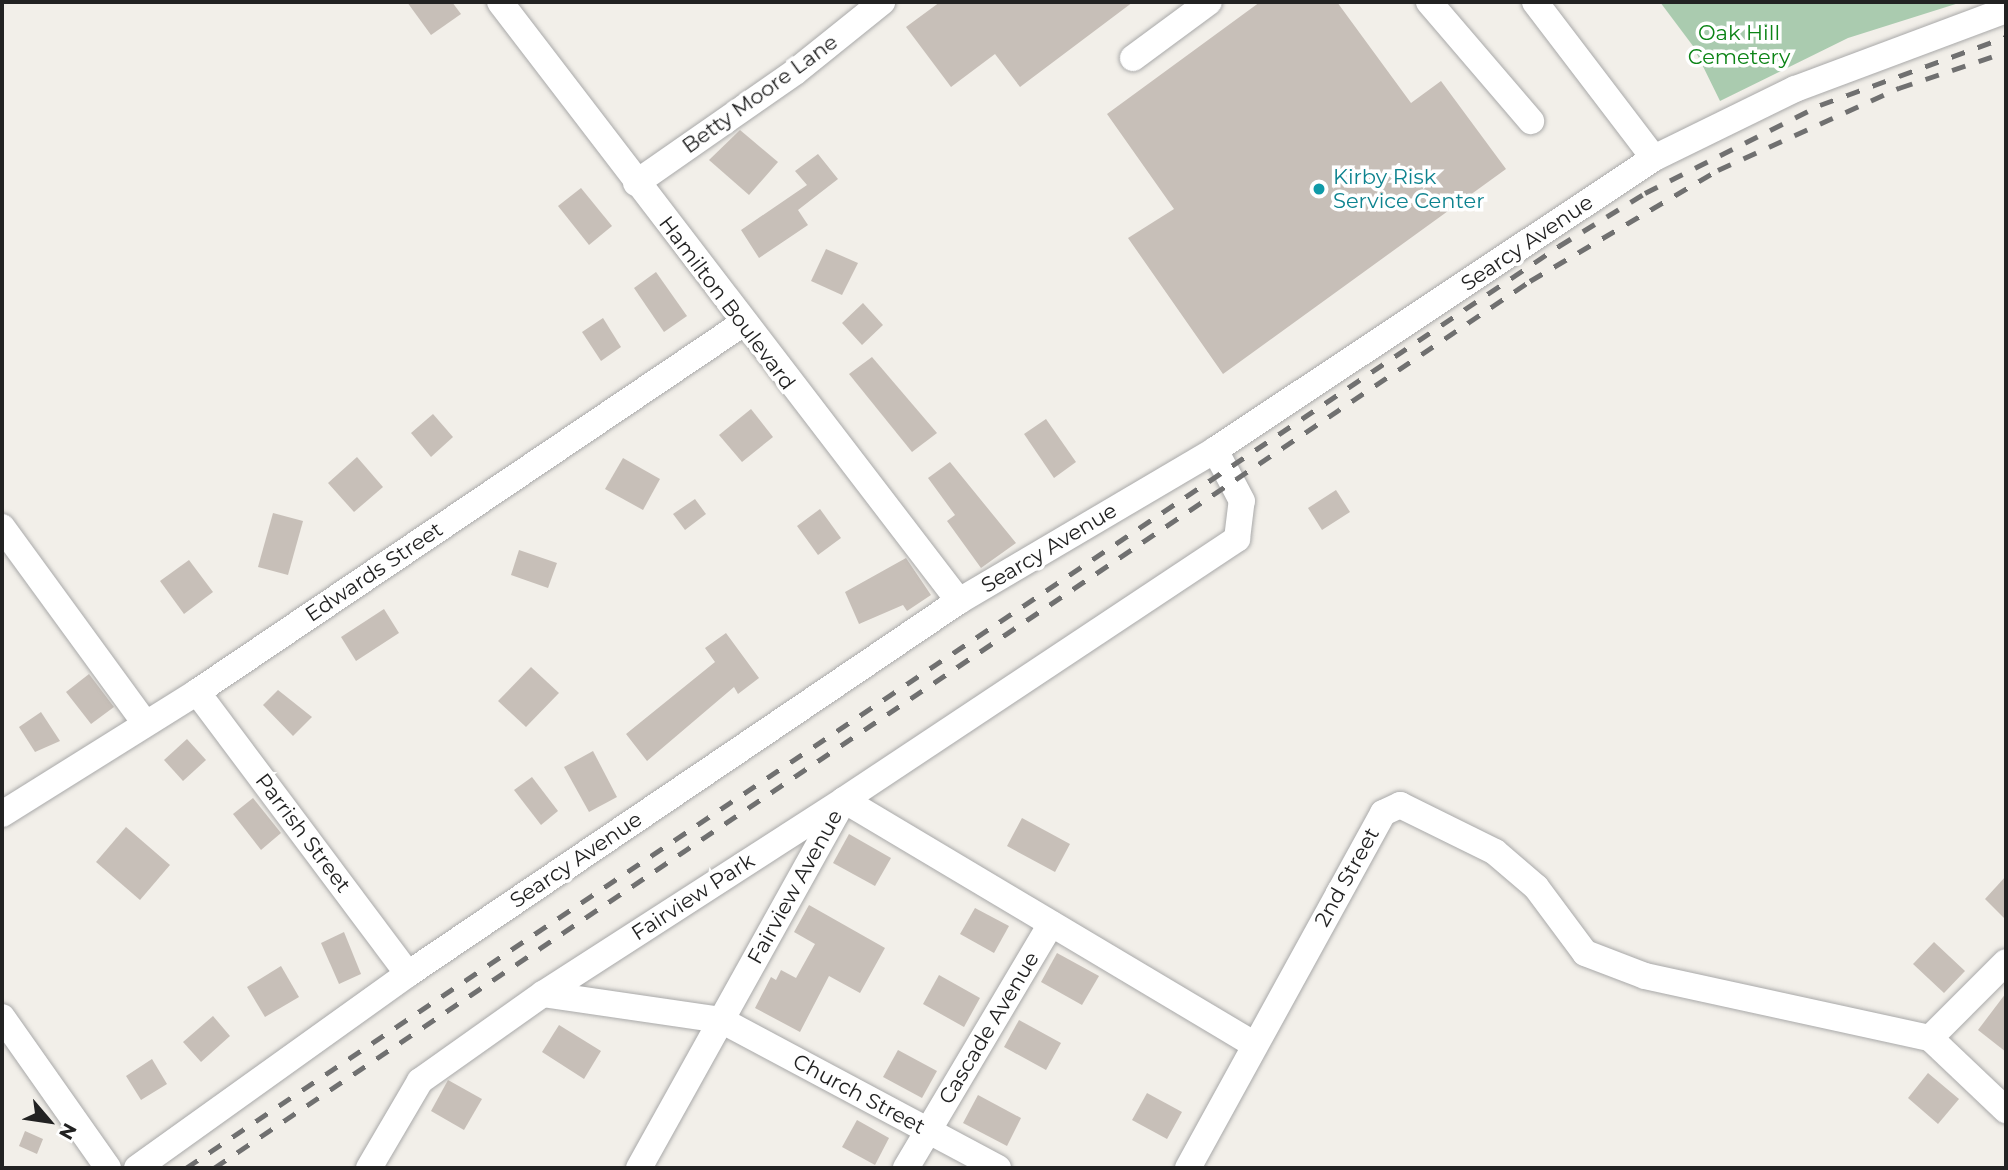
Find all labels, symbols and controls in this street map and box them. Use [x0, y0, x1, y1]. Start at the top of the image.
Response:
park label: Oak Hill Cemetery [1688, 20, 1790, 70]
street label: Betty Moore Lane [677, 29, 843, 159]
place label: Kirby Risk Service Center [1333, 164, 1485, 214]
marker: Kirby Risk Service Center [1311, 181, 1327, 197]
street label: Searcy Avenue [1456, 190, 1598, 296]
street label: Hamilton Boulevard [653, 211, 801, 395]
street label: Searcy Avenue [977, 498, 1121, 598]
street label: Edwards Street [301, 517, 447, 627]
street label: Parrish Street [250, 768, 356, 898]
street label: Fairview Avenue [742, 806, 848, 968]
street label: Searcy Avenue [505, 807, 647, 913]
street label: 2nd Street [1309, 823, 1385, 931]
street label: Fairview Park [627, 848, 759, 946]
street label: Cascade Avenue [934, 947, 1044, 1109]
street label: Church Street [789, 1049, 929, 1139]
north arrow [14, 1086, 84, 1156]
text: N [54, 1119, 82, 1144]

